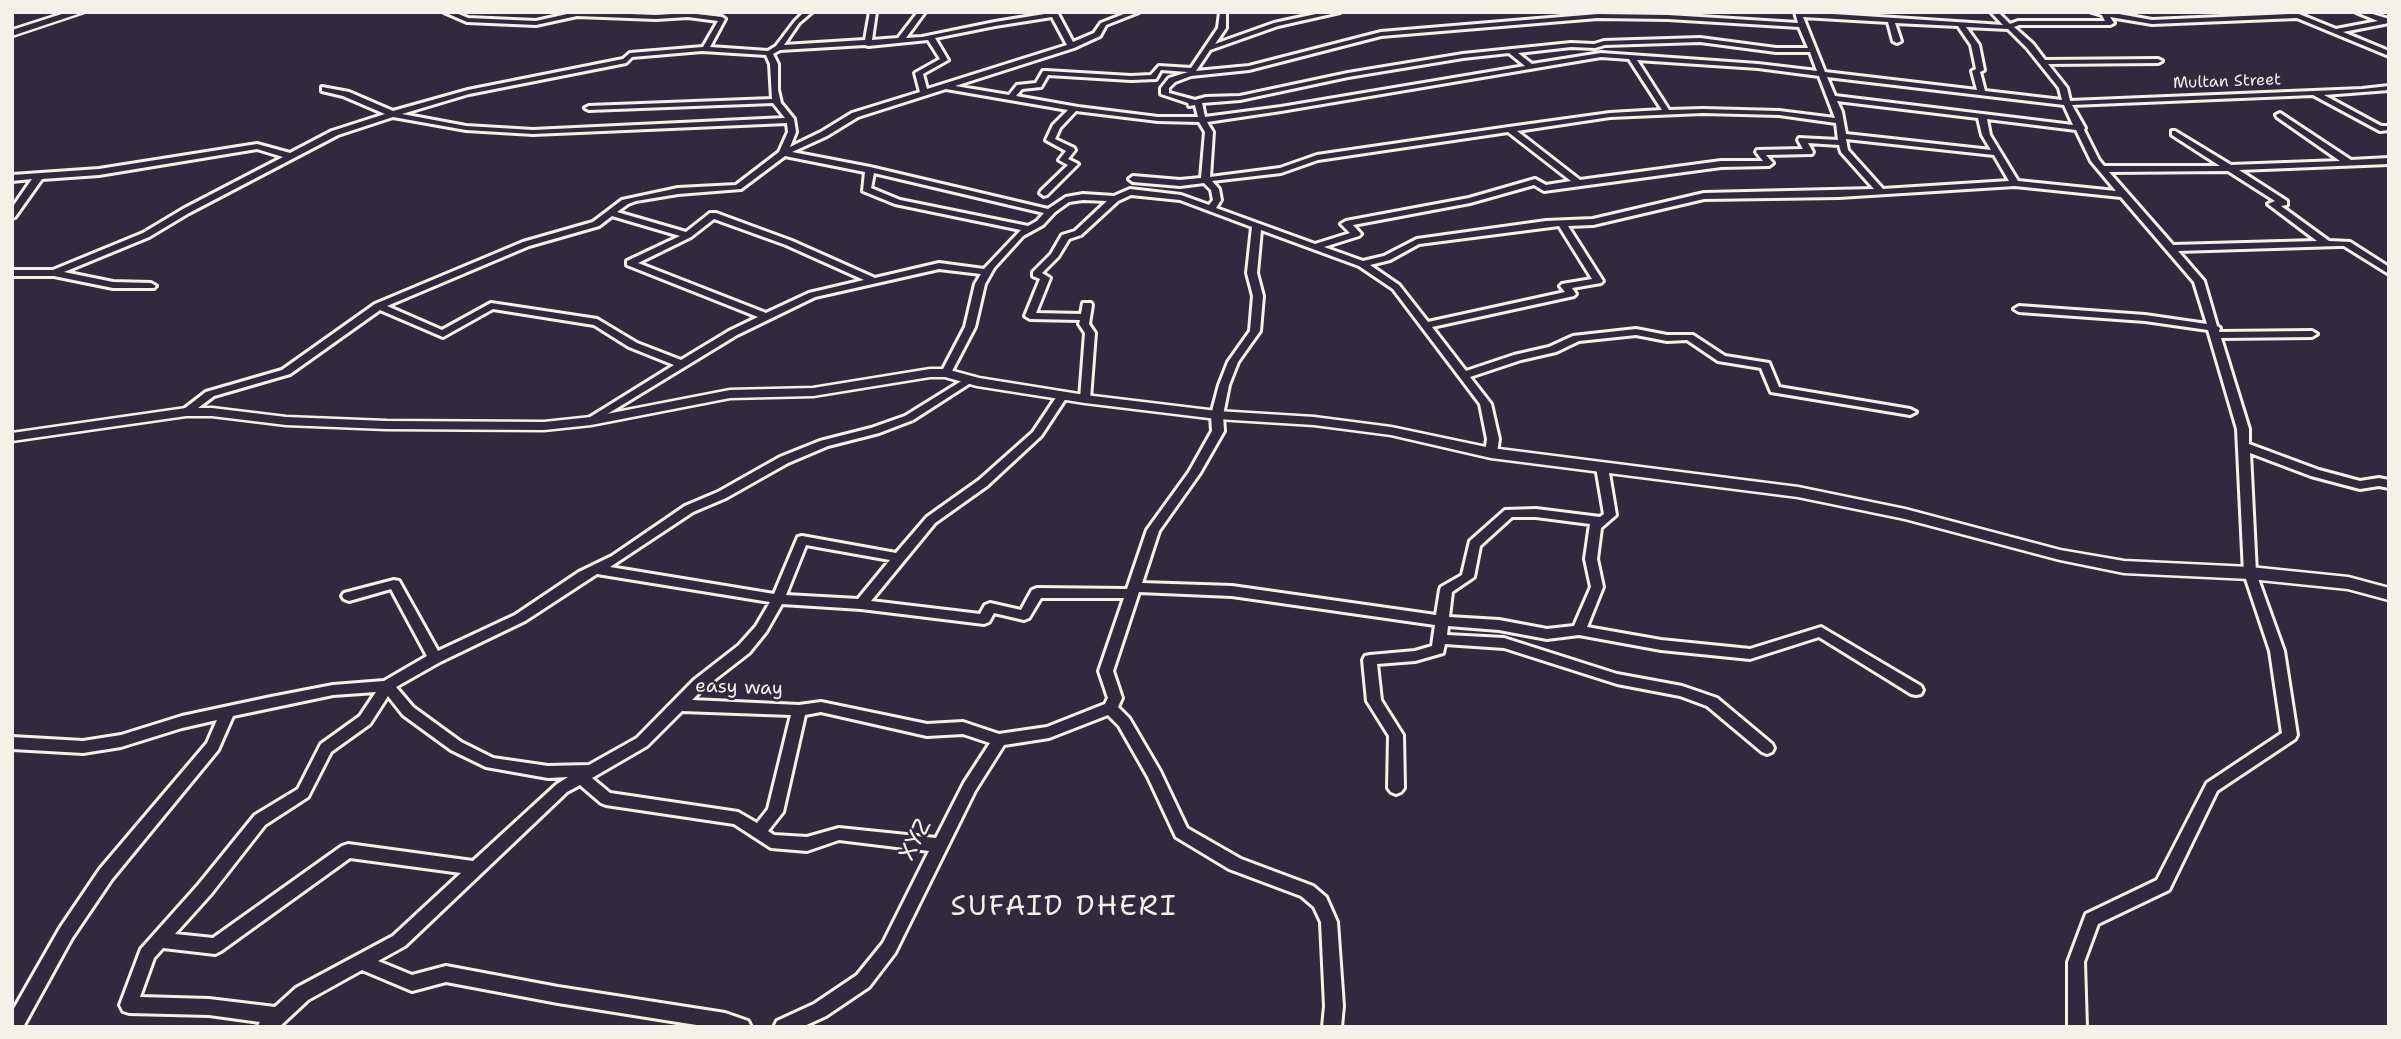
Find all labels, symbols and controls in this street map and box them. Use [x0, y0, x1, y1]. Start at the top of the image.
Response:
street label: Multan Street [2173, 71, 2281, 93]
street label: easy way [695, 675, 783, 701]
street label: XYZ [894, 815, 938, 865]
district label: SUFAID DHERI [952, 891, 1176, 925]

